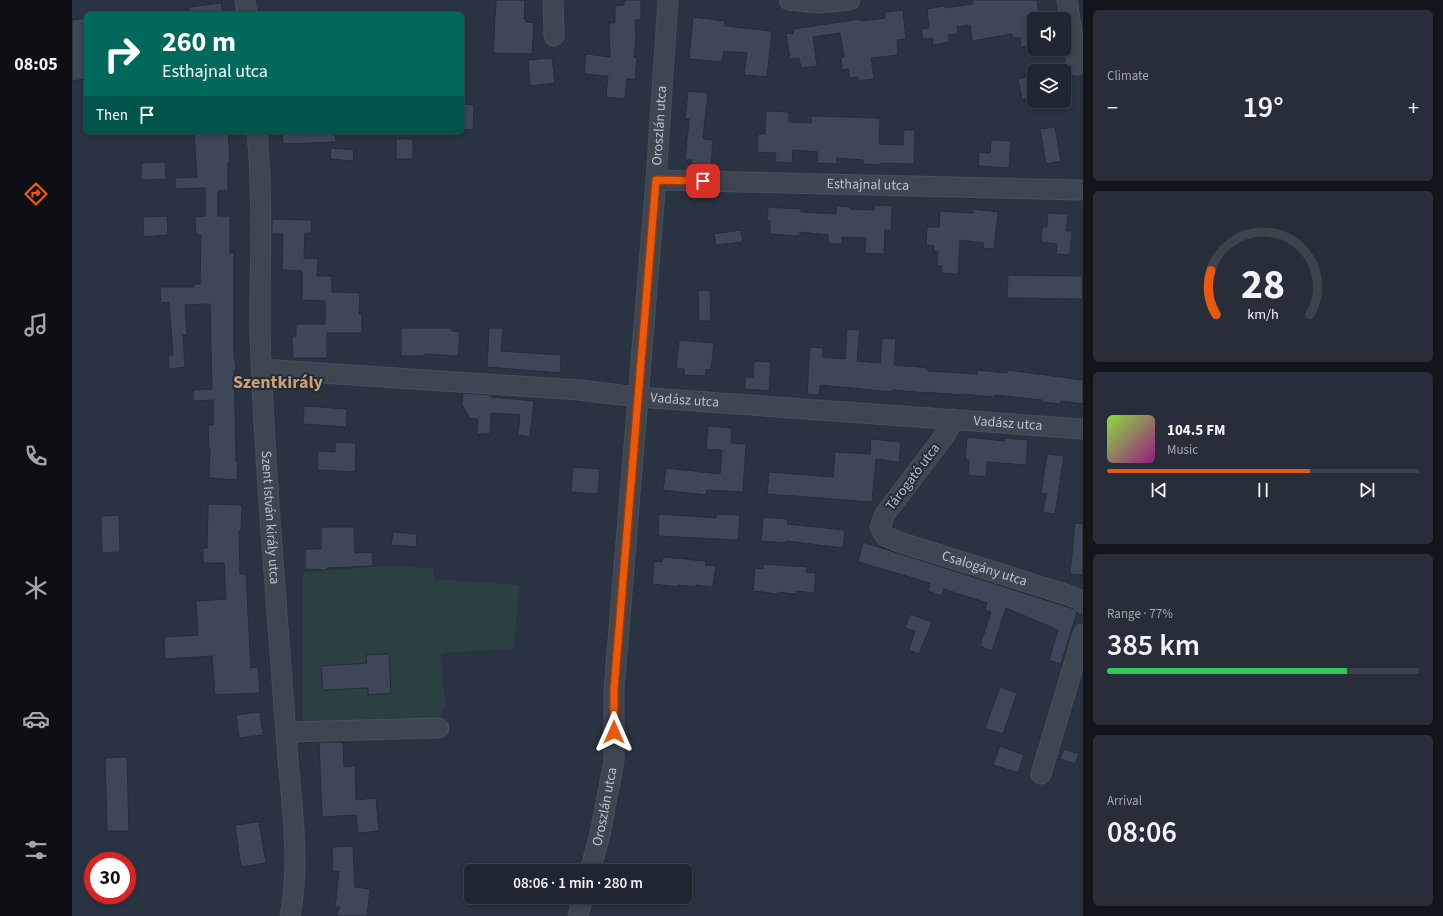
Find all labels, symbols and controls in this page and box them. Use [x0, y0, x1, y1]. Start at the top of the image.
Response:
map controls [1027, 12, 1071, 108]
button: sound [1027, 12, 1071, 56]
text: 260 m [162, 22, 236, 62]
icon: right [96, 28, 148, 80]
text: 08:05 [14, 52, 58, 77]
text: Esthajnal utca [162, 59, 268, 84]
button: layers [1027, 64, 1071, 108]
text: Climate [1107, 67, 1149, 85]
street label: Oroszlán utca [647, 85, 672, 166]
text: 19° [1242, 86, 1284, 129]
text: − [1107, 92, 1118, 124]
text: + [1408, 92, 1419, 124]
icon: arrive [136, 104, 158, 126]
text: Then [96, 105, 128, 126]
pin [686, 164, 720, 198]
icon: arrive [692, 170, 714, 192]
street label: Esthajnal utca [826, 174, 909, 196]
icon: directions [22, 180, 50, 208]
text: 28 [1241, 255, 1285, 315]
text: km/h [1247, 303, 1279, 324]
icon: music [22, 311, 50, 339]
district label: Szentkirály [233, 370, 324, 395]
street label: Vadász utca [650, 388, 720, 413]
street label: Vadász utca [973, 411, 1043, 436]
text: 104.5 FM [1167, 420, 1225, 441]
street label: Tárogató utca [881, 439, 945, 515]
text: Music [1167, 441, 1198, 459]
icon: phone [22, 442, 50, 470]
street label: Szent István király utca [256, 450, 284, 585]
icon: previous [1148, 479, 1170, 501]
icon: pause [1252, 479, 1274, 501]
icon: next [1356, 479, 1378, 501]
street label: Csalogány utca [939, 546, 1030, 592]
icon: climate [22, 574, 50, 602]
text: Range · 77% [1107, 605, 1173, 623]
text: 385 km [1107, 624, 1200, 667]
icon: car [22, 705, 50, 733]
position arrow [593, 711, 635, 753]
street label: Oroszlán utca [587, 766, 623, 849]
text: Arrival [1107, 792, 1142, 810]
text: 08:06 [1107, 811, 1177, 854]
icon: filters [22, 836, 50, 864]
speed limit sign: 30 [84, 852, 136, 904]
text: 08:06 · 1 min · 280 m [513, 873, 643, 894]

